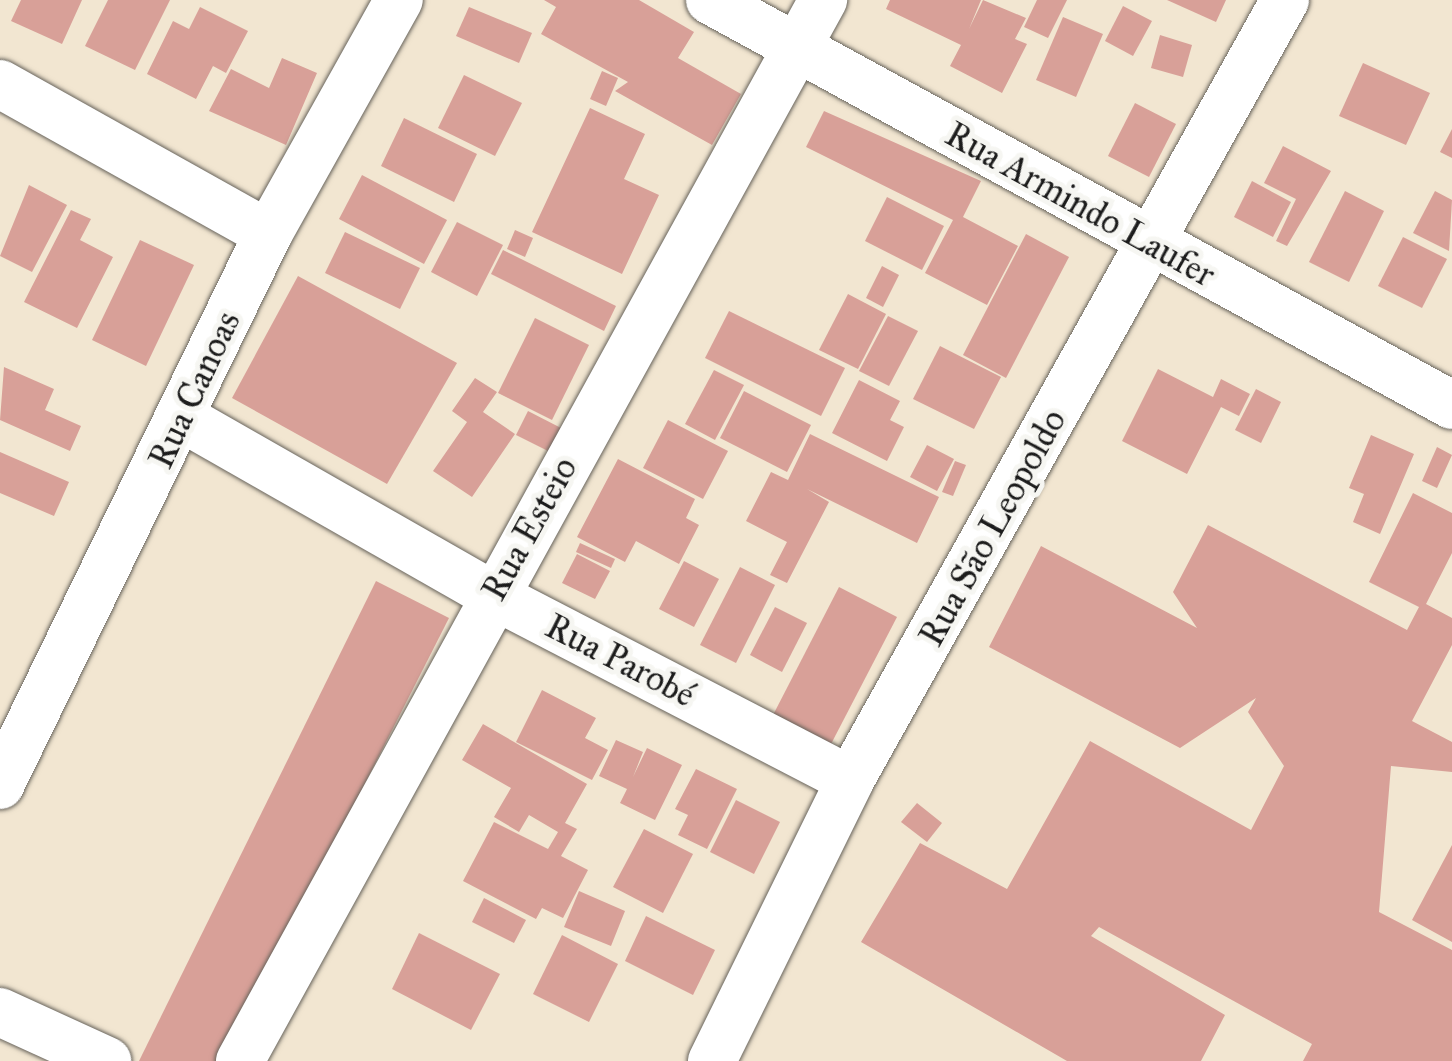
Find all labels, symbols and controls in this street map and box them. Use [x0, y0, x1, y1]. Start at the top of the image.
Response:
street label: Rua Armindo Laufer [938, 114, 1222, 296]
street label: Rua Canoas [140, 305, 250, 475]
street label: Rua São Leopoldo [911, 402, 1075, 654]
street label: Rua Esteio [473, 450, 587, 608]
street label: Rua Parobé [538, 606, 702, 716]

